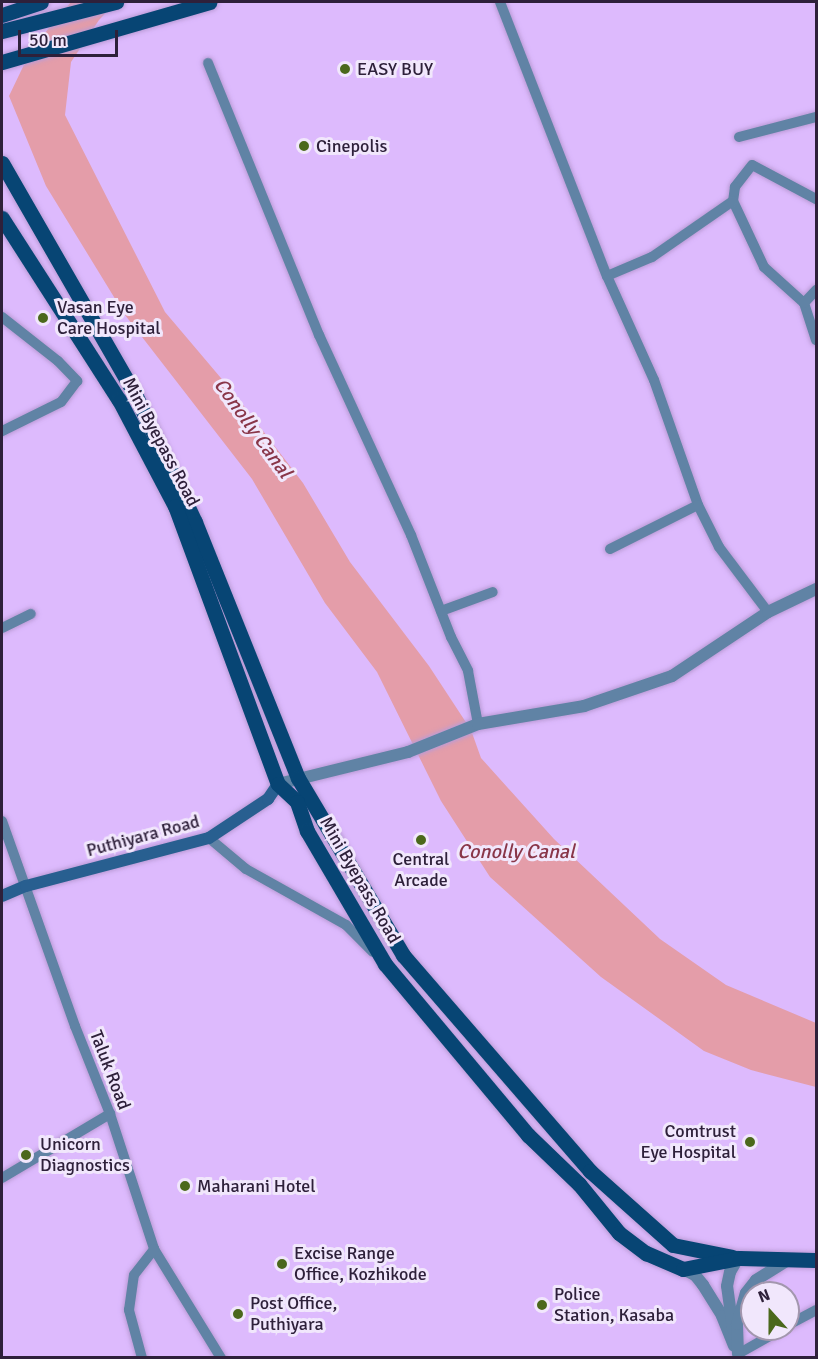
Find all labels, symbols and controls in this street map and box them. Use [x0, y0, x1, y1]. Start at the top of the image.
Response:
scale bar [21, 18, 122, 56]
text: 50 m [29, 29, 67, 51]
place label: EASY BUY [357, 58, 433, 80]
marker: EASY BUY [338, 62, 352, 76]
place label: Cinepolis [316, 135, 387, 157]
marker: Cinepolis [297, 139, 311, 153]
place label: Vasan Eye Care Hospital [57, 297, 161, 340]
marker: Vasan Eye Care Hospital [34, 309, 52, 327]
water label: Conolly Canal [209, 373, 297, 483]
street label: Mini Byepass Road [118, 374, 204, 510]
street label: Puthiyara Road [84, 811, 202, 861]
street label: Mini Byepass Road [315, 813, 405, 947]
marker: Central Arcade [414, 833, 428, 847]
water label: Conolly Canal [457, 839, 575, 863]
place label: Central Arcade [393, 849, 449, 892]
street label: Taluk Road [85, 1027, 135, 1113]
place label: Comtrust Eye Hospital [640, 1121, 736, 1164]
marker: Comtrust Eye Hospital [741, 1133, 759, 1151]
place label: Unicorn Diagnostics [40, 1134, 130, 1176]
marker: Unicorn Diagnostics [17, 1146, 35, 1164]
place label: Maharani Hotel [197, 1175, 316, 1197]
marker: Maharani Hotel [178, 1179, 192, 1193]
place label: Excise Range Office, Kozhikode [294, 1243, 427, 1286]
marker: Excise Range Office, Kozhikode [275, 1257, 289, 1271]
north arrow [740, 1281, 800, 1341]
place label: Police Station, Kasaba [554, 1284, 674, 1326]
text: N [755, 1285, 773, 1307]
place label: Post Office, Puthiyara [250, 1293, 337, 1336]
marker: Police Station, Kasaba [535, 1298, 549, 1312]
marker: Post Office, Puthiyara [231, 1307, 245, 1321]

